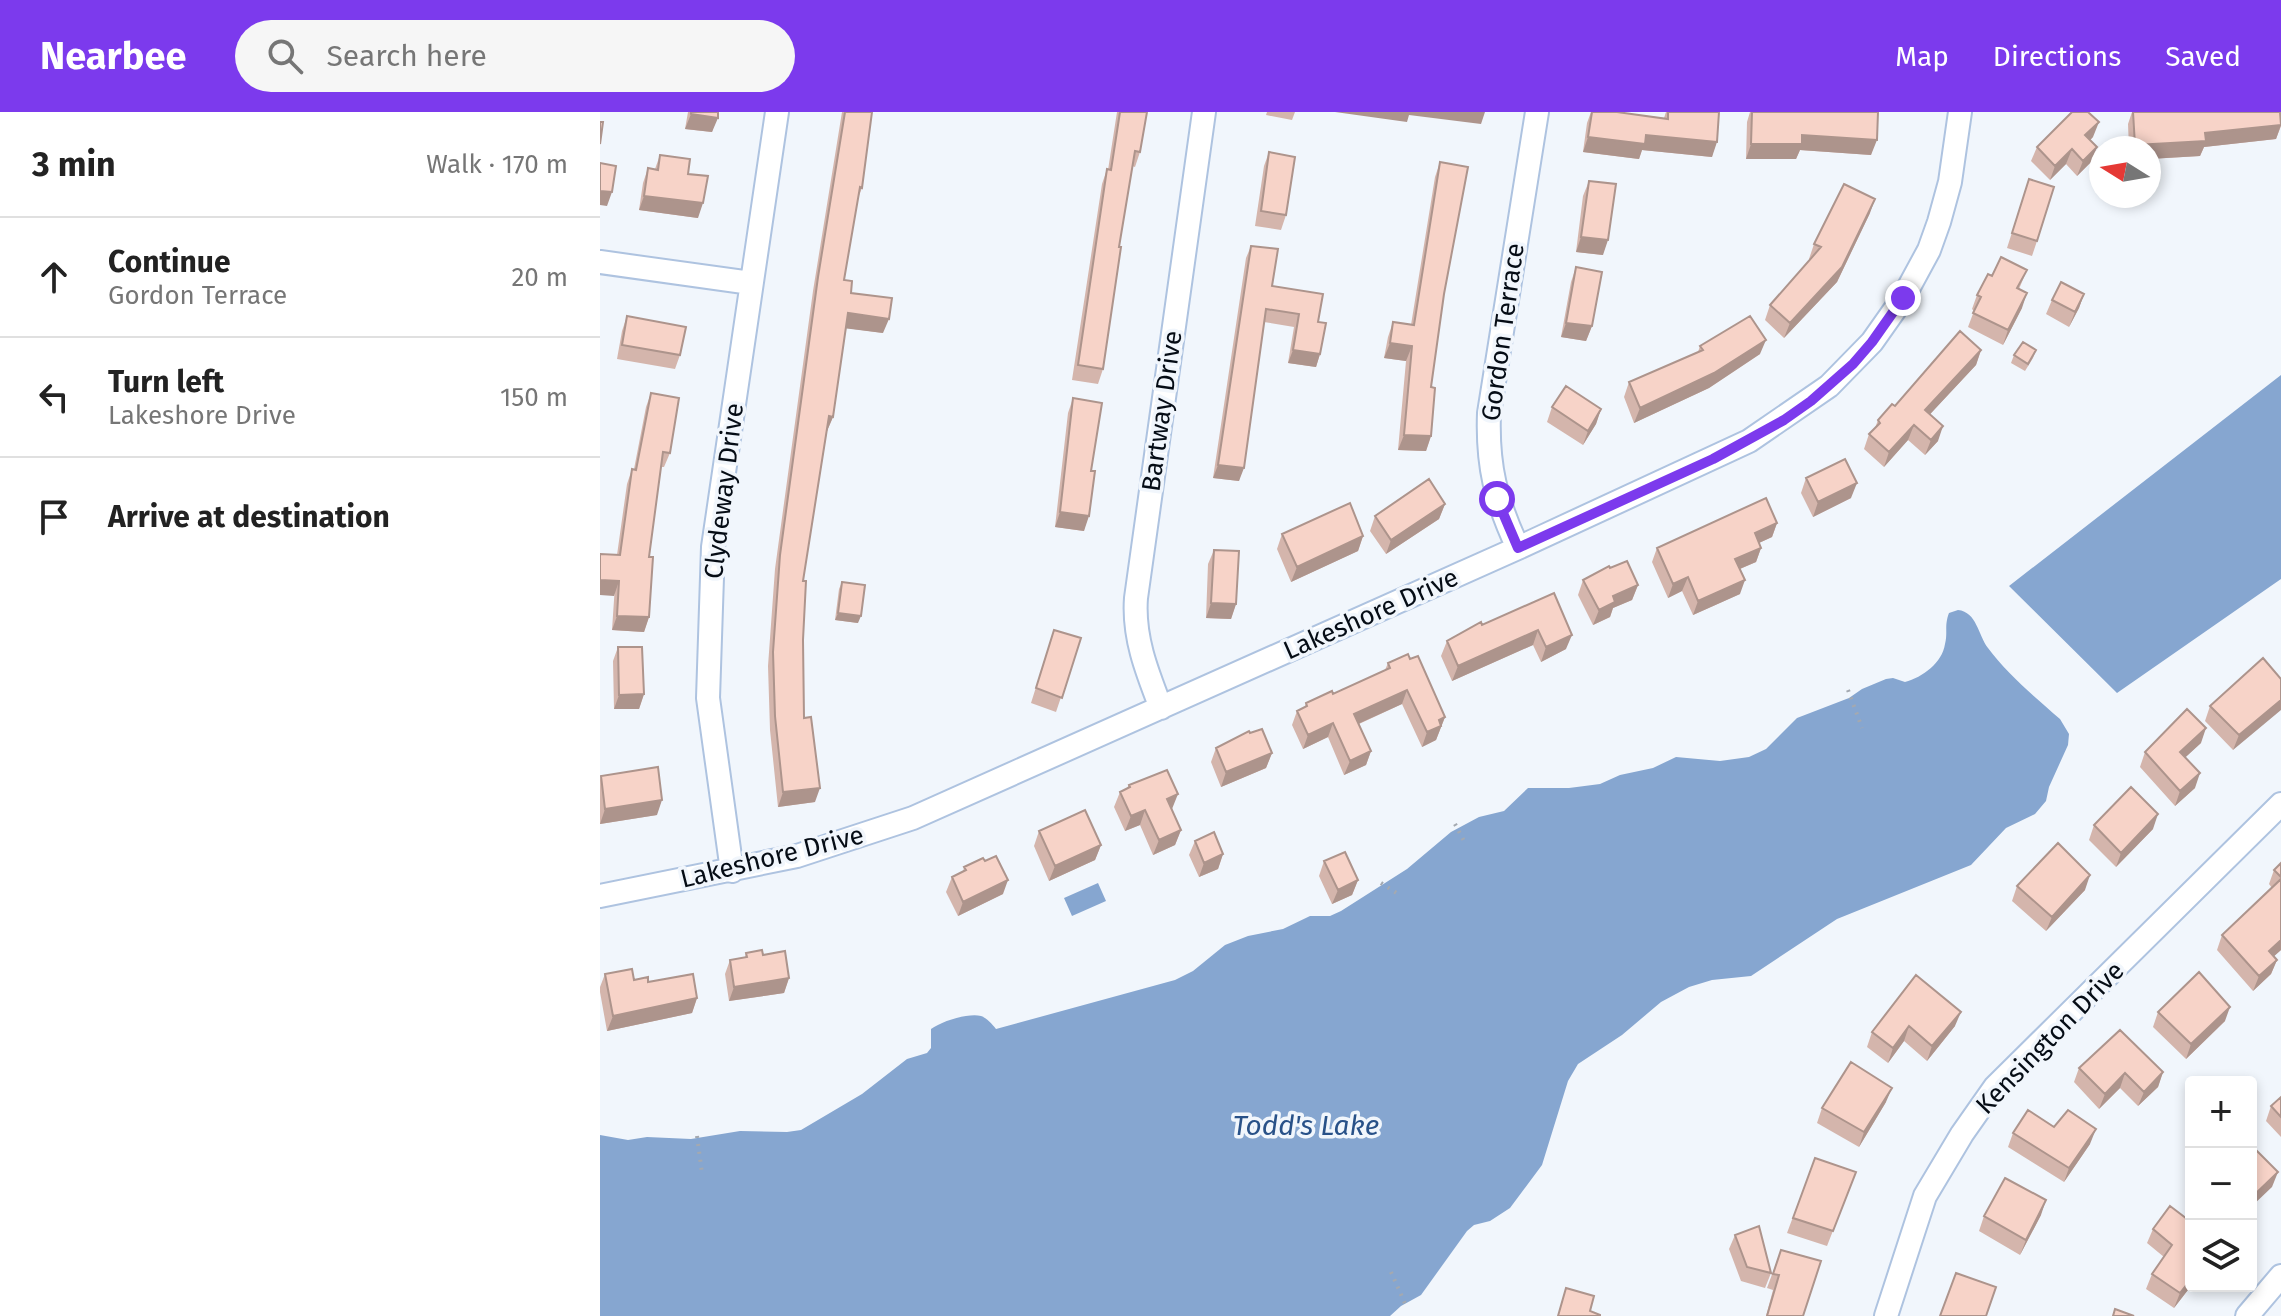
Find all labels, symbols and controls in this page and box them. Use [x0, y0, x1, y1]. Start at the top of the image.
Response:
search box [235, 20, 795, 92]
text: Nearbee [40, 33, 187, 79]
icon: search [263, 34, 307, 78]
text: Search here [327, 38, 487, 74]
text: Map [1895, 40, 1949, 73]
text: Directions [1993, 40, 2121, 73]
text: Saved [2165, 40, 2241, 73]
north arrow [2089, 136, 2161, 208]
text: 3 min [32, 144, 116, 185]
text: Walk · 170 m [426, 149, 568, 180]
street label: Gordon Terrace [1475, 241, 1531, 423]
text: Continue [108, 244, 231, 280]
icon: ahead [32, 255, 76, 299]
text: 20 m [511, 262, 568, 293]
text: Gordon Terrace [108, 280, 287, 311]
route end [1885, 280, 1921, 316]
street label: Bartway Drive [1135, 329, 1189, 493]
text: Turn left [108, 364, 224, 400]
icon: left [32, 375, 76, 419]
text: 150 m [500, 382, 568, 413]
text: Lakeshore Drive [108, 400, 296, 431]
street label: Clydeway Drive [698, 401, 750, 581]
route start [1479, 481, 1515, 517]
icon: arrive [32, 495, 76, 539]
text: Arrive at destination [108, 499, 390, 535]
street label: Lakeshore Drive [1279, 562, 1463, 666]
street label: Lakeshore Drive [677, 819, 867, 895]
street label: Kensington Drive [1969, 955, 2131, 1121]
map controls [2185, 1076, 2257, 1292]
button: + [2185, 1076, 2257, 1148]
water label: Todd's Lake [1233, 1109, 1379, 1142]
button: − [2185, 1148, 2257, 1220]
button: layers [2185, 1220, 2257, 1292]

